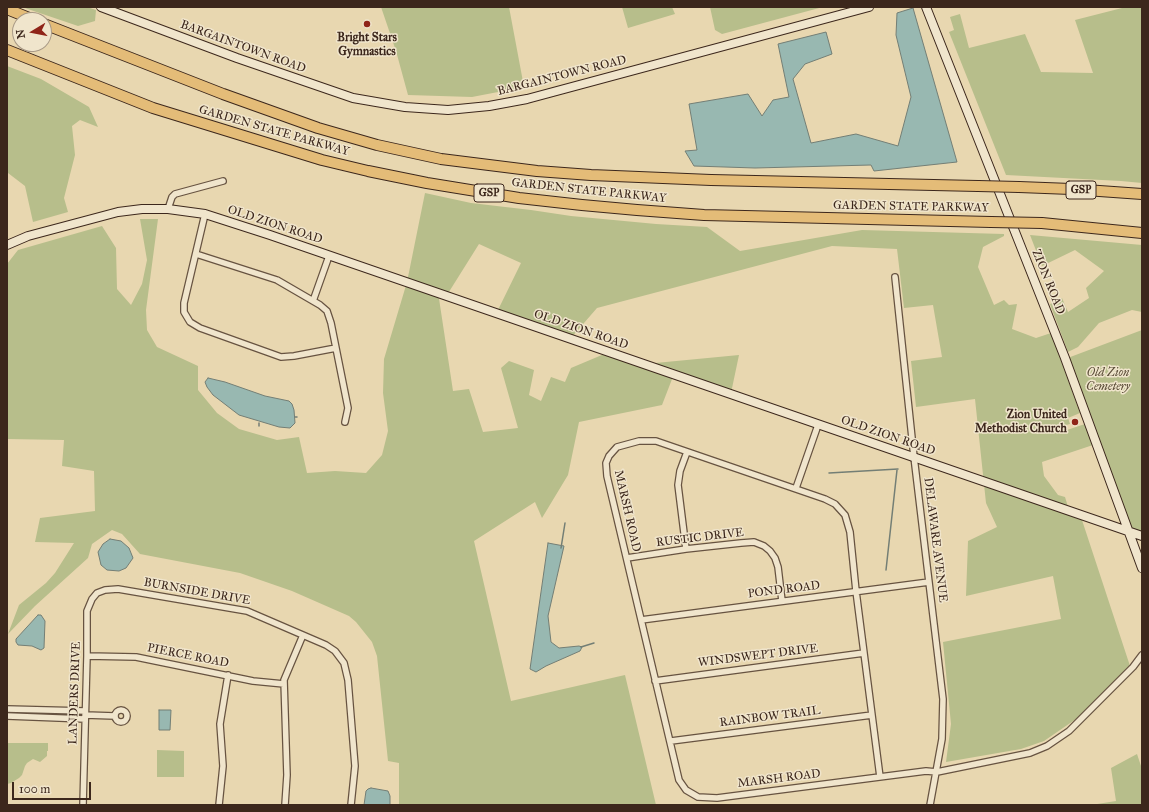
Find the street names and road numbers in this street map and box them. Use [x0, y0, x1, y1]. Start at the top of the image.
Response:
street label: BARGAINTOWN ROAD [178, 18, 308, 76]
street label: BARGAINTOWN ROAD [496, 53, 628, 99]
street label: GARDEN STATE PARKWAY [197, 103, 351, 159]
street label: GARDEN STATE PARKWAY [511, 176, 667, 206]
road number: GSP [1066, 181, 1096, 199]
road number: GSP [474, 184, 504, 202]
street label: GARDEN STATE PARKWAY [833, 198, 989, 216]
street label: OLD ZION ROAD [226, 203, 324, 247]
street label: ZION ROAD [1028, 247, 1068, 317]
street label: OLD ZION ROAD [532, 307, 630, 353]
street label: OLD ZION ROAD [839, 413, 937, 459]
street label: MARSH ROAD [611, 469, 643, 553]
street label: DELAWARE AVENUE [920, 477, 950, 603]
street label: RUSTIC DRIVE [655, 525, 745, 551]
street label: BURNSIDE DRIVE [142, 576, 252, 608]
street label: POND ROAD [747, 578, 821, 602]
street label: LANDERS DRIVE [66, 641, 84, 745]
street label: PIERCE ROAD [146, 641, 230, 671]
street label: WINDSWEPT DRIVE [697, 641, 819, 671]
street label: RAINBOW TRAIL [719, 704, 821, 730]
street label: MARSH ROAD [737, 767, 821, 791]

